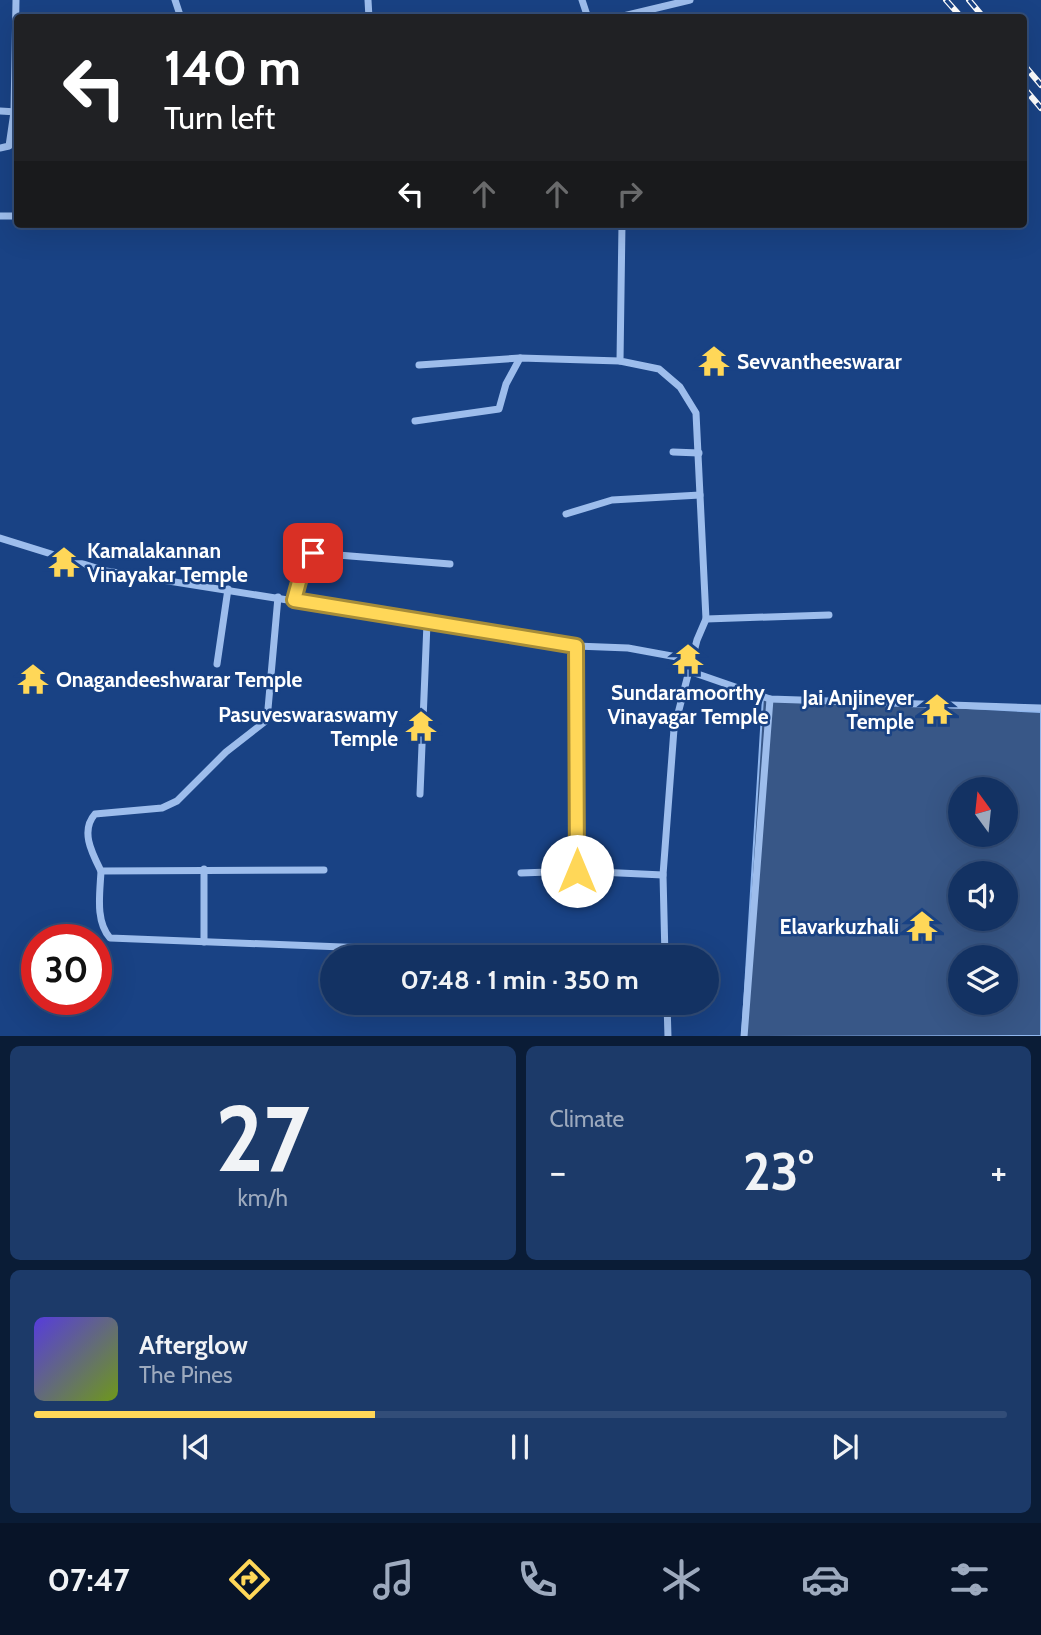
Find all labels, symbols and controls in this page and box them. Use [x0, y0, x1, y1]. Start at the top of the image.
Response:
text: 140 m [164, 38, 301, 97]
icon: left [49, 42, 140, 133]
text: Turn left [164, 98, 275, 137]
icon: left [392, 175, 430, 213]
icon: ahead [465, 175, 503, 213]
icon: ahead [538, 175, 576, 213]
icon: right [611, 175, 649, 213]
temple icon: Sevvantheeswarar [697, 344, 731, 378]
place label: Sevvantheeswarar [737, 349, 902, 374]
pin [283, 523, 343, 583]
icon: arrive [294, 534, 332, 572]
place label: Kamalakannan Vinayakar Temple [87, 538, 248, 587]
temple icon: Kamalakannan Vinayakar Temple [47, 545, 81, 579]
temple icon: Sundaramoorthy Vinayagar Temple [671, 642, 705, 676]
temple icon: Onagandeeshwarar Temple [16, 662, 50, 696]
place label: Onagandeeshwarar Temple [56, 667, 302, 692]
place label: Sundaramoorthy Vinayagar Temple [607, 680, 769, 729]
place label: Jai Anjineyer Temple [801, 685, 914, 734]
temple icon: Jai Anjineyer Temple [920, 692, 954, 726]
place label: Pasuveswaraswamy Temple [218, 702, 399, 751]
temple icon: Pasuveswaraswamy Temple [404, 709, 438, 743]
north arrow [948, 777, 1018, 847]
map controls [948, 777, 1018, 1015]
position arrow [540, 834, 614, 908]
button: sound [948, 861, 1018, 931]
temple icon: Elavarkuzhali [905, 909, 939, 943]
place label: Elavarkuzhali [779, 914, 899, 939]
speed limit sign: 30 [21, 924, 112, 1015]
button: layers [948, 945, 1018, 1015]
text: 07:48 · 1 min · 350 m [400, 964, 639, 996]
text: 27 [215, 1083, 310, 1194]
text: Climate [550, 1105, 624, 1133]
text: 23° [743, 1140, 814, 1203]
text: − [550, 1148, 566, 1195]
text: + [990, 1148, 1007, 1195]
text: km/h [238, 1184, 288, 1212]
text: Afterglow [139, 1329, 248, 1361]
text: The Pines [139, 1361, 233, 1389]
icon: previous [177, 1428, 215, 1466]
icon: pause [501, 1428, 539, 1466]
icon: next [826, 1428, 864, 1466]
icon: directions [225, 1555, 274, 1604]
icon: music [369, 1555, 418, 1604]
icon: phone [513, 1555, 562, 1604]
icon: climate [657, 1555, 706, 1604]
icon: car [801, 1555, 850, 1604]
icon: filters [945, 1555, 994, 1604]
text: 07:47 [47, 1560, 130, 1599]

